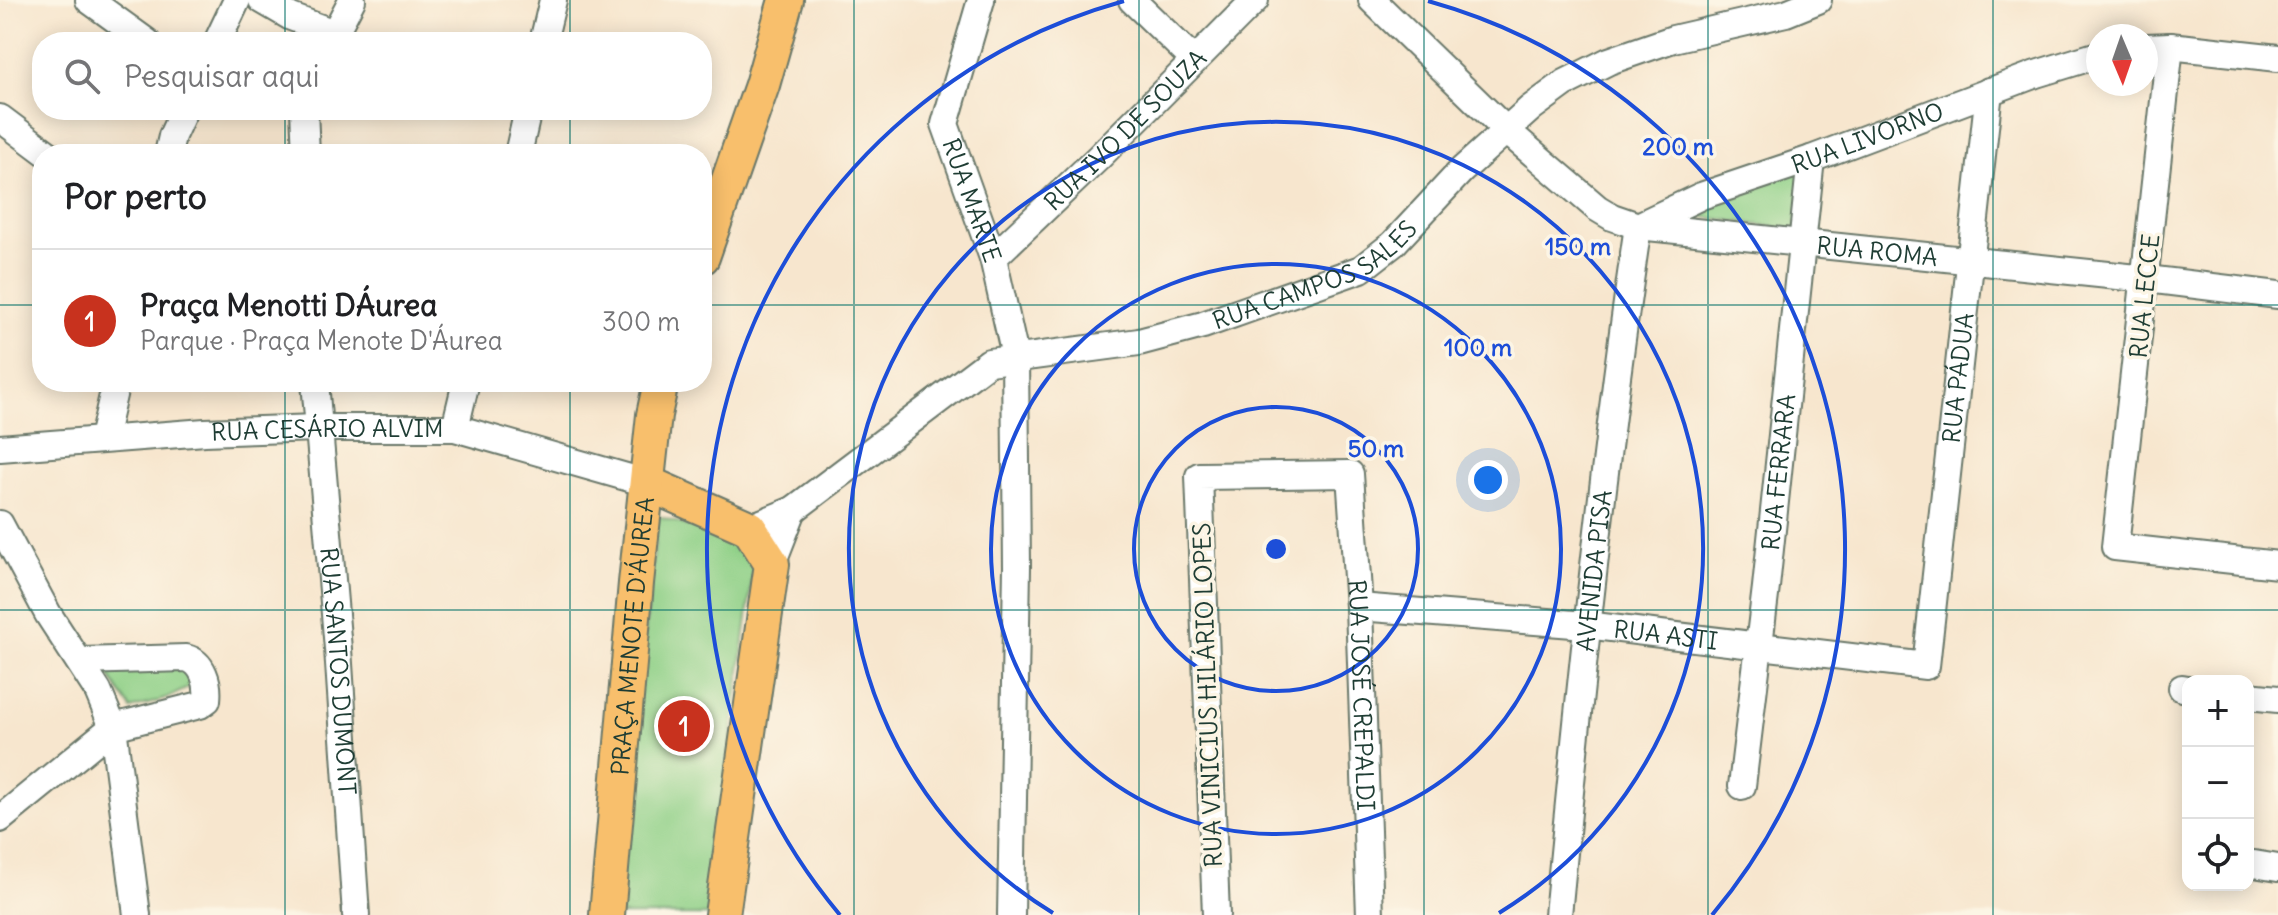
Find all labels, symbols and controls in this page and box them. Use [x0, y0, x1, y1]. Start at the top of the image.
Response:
north arrow [2086, 24, 2158, 96]
search box [32, 32, 712, 120]
street label: RUA IVO DE SOUZA [1037, 43, 1213, 217]
icon: search [60, 54, 104, 98]
text: Pesquisar aqui [124, 57, 320, 95]
street label: RUA LIVORNO [1787, 95, 1948, 180]
text: 200 m [1642, 131, 1714, 161]
street label: RUA MARTE [936, 134, 1008, 266]
text: Por perto [64, 175, 207, 218]
street label: RUA CAMPOS SALES [1208, 214, 1423, 335]
street label: RUA ROMA [1815, 230, 1939, 272]
text: 150 m [1545, 231, 1611, 261]
street label: RUA LECCE [2123, 232, 2165, 360]
text: Praça Menotti DÁurea [140, 286, 437, 324]
text: 1 [85, 305, 95, 338]
text: 300 m [602, 305, 680, 338]
street label: RUA PÁDUA [1936, 311, 1980, 445]
text: Parque · Praça Menote D'Áurea [140, 324, 503, 357]
text: 100 m [1444, 332, 1512, 362]
street label: RUA FERRARA [1755, 392, 1801, 552]
street label: RUA CESÁRIO ALVIM [211, 413, 443, 447]
text: 50 m [1348, 433, 1404, 463]
your location [1468, 460, 1508, 500]
street label: AVENIDA PISA [1570, 488, 1618, 653]
street label: PRAÇA MENOTE D'ÁUREA [604, 495, 660, 777]
street label: RUA VINICIUS HILÁRIO LOPES [1186, 522, 1228, 868]
centre of rings [1262, 535, 1290, 563]
street label: RUA SANTOS DUMONT [314, 546, 363, 796]
street label: RUA JOSÉ CREPALDI [1342, 579, 1381, 812]
street label: RUA ASTI [1612, 613, 1719, 656]
map controls [2182, 675, 2254, 891]
button: + [2182, 675, 2254, 747]
pin: 1 [658, 696, 710, 756]
button: − [2182, 747, 2254, 819]
button: locate [2182, 819, 2254, 891]

